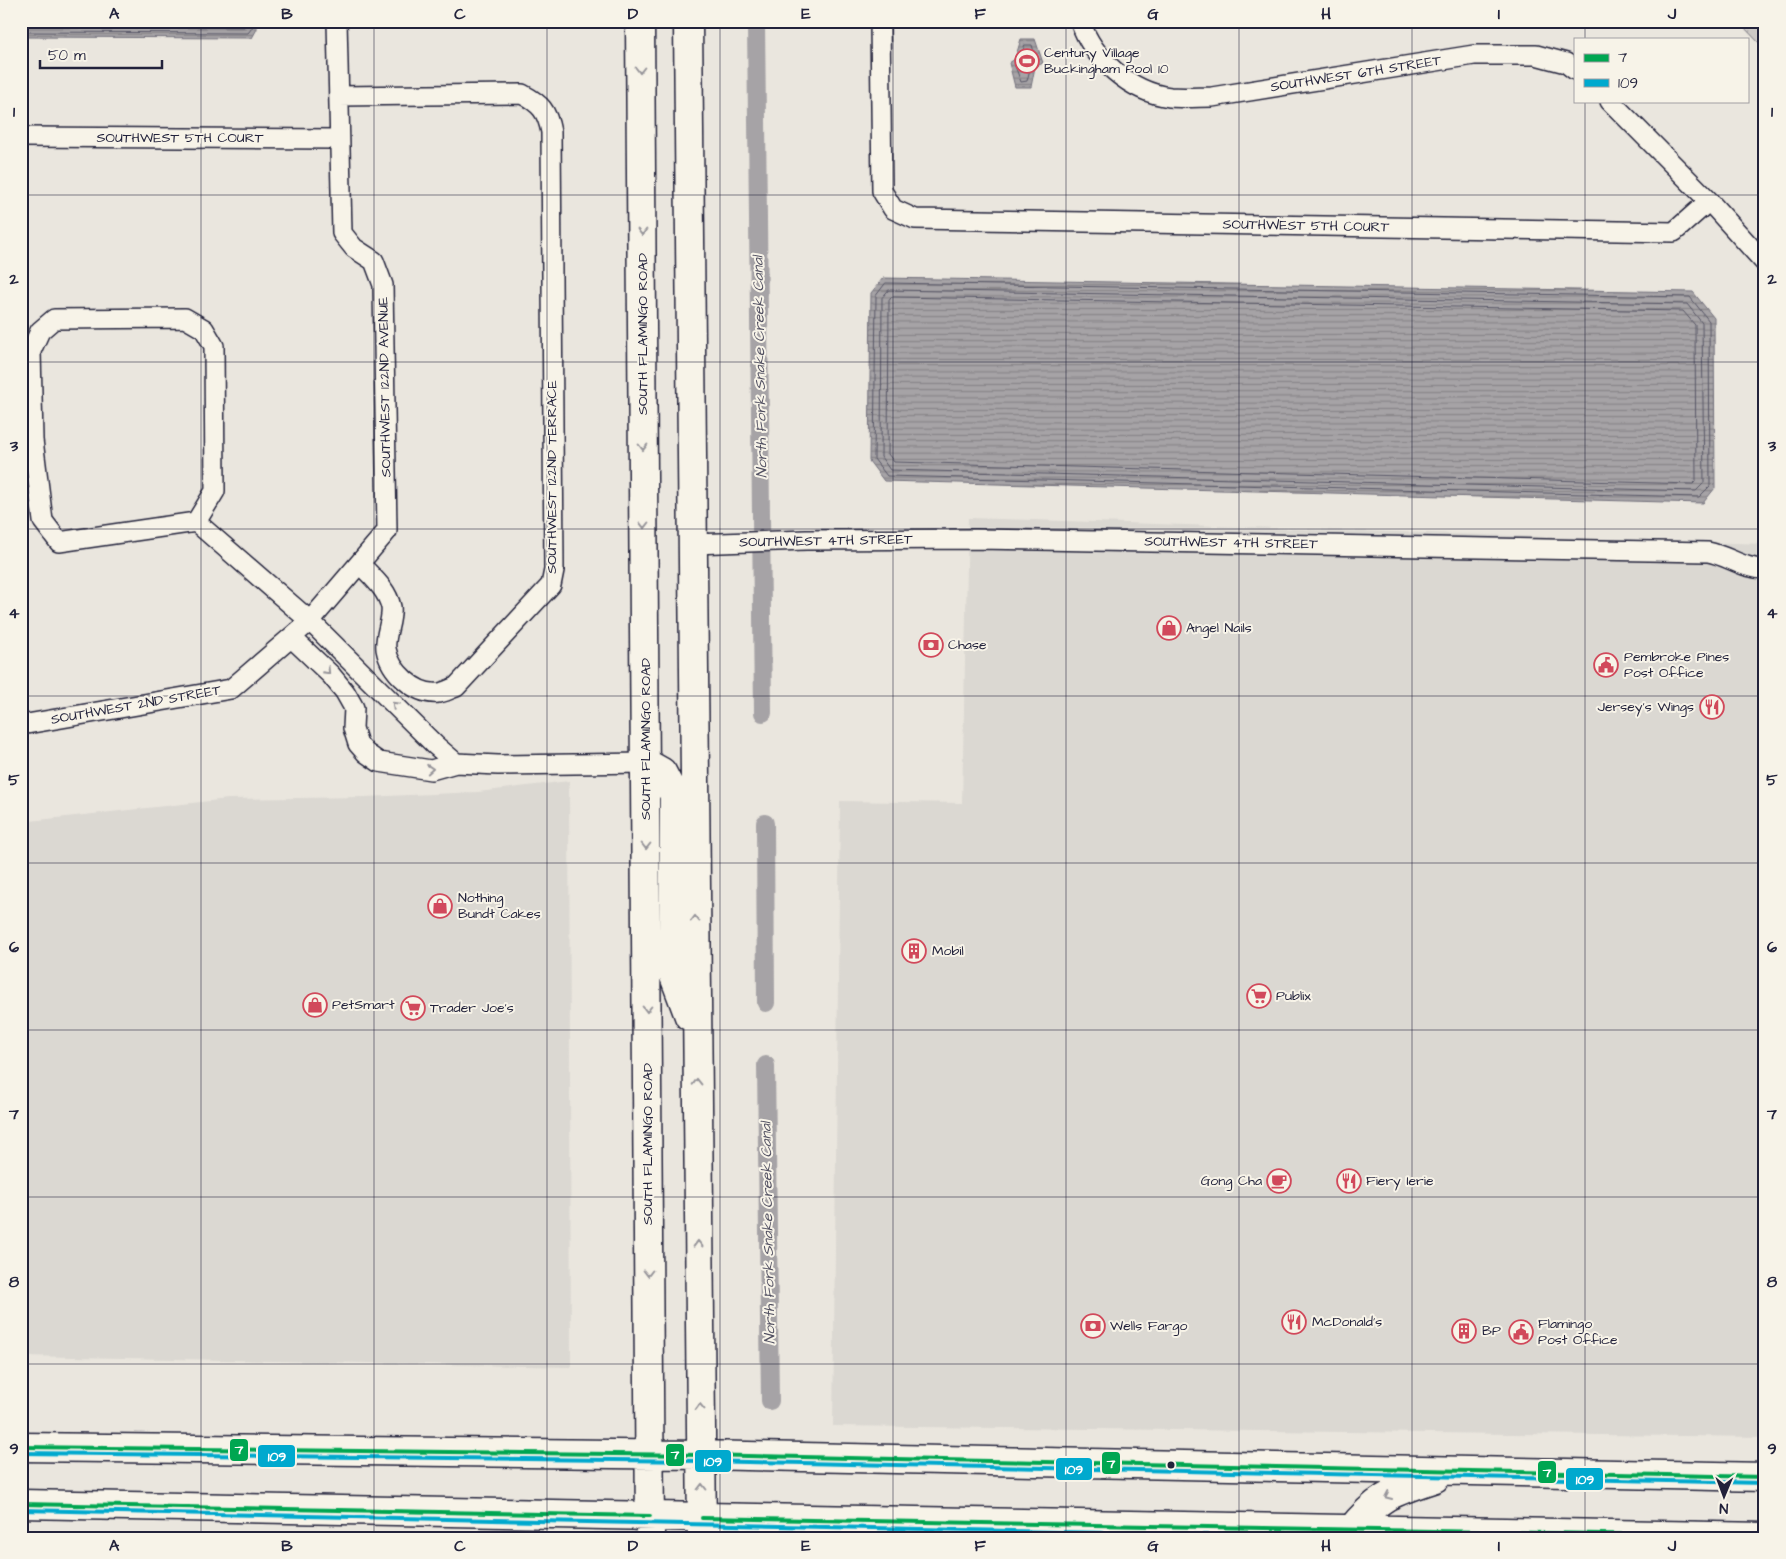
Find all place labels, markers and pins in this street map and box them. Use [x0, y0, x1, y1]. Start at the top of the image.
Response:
place label: Century Village Buckingham Pool 10 [1044, 43, 1169, 79]
sports icon: Century Village Buckingham Pool 10 [1014, 48, 1040, 74]
shop icon: Angel Nails [1156, 615, 1182, 641]
place label: Angel Nails [1186, 618, 1252, 638]
bank icon: Chase [918, 632, 944, 658]
place label: Chase [948, 635, 987, 655]
place label: Pembroke Pines Post Office [1624, 647, 1729, 683]
public building icon: Pembroke Pines Post Office [1593, 652, 1619, 678]
restaurant icon: Jersey's Wings [1699, 694, 1725, 720]
place label: Jersey's Wings [1598, 697, 1694, 717]
place label: Nothing Bundt Cakes [458, 888, 541, 924]
shop icon: Nothing Bundt Cakes [427, 893, 453, 919]
building icon: Mobil [901, 938, 927, 964]
place label: Mobil [932, 941, 964, 961]
supermarket icon: Publix [1246, 983, 1272, 1009]
place label: Publix [1276, 986, 1311, 1006]
shop icon: PetSmart [302, 992, 328, 1018]
place label: PetSmart [332, 995, 395, 1015]
supermarket icon: Trader Joe's [400, 995, 426, 1021]
place label: Trader Joe's [430, 998, 514, 1018]
cafe icon: Gong Cha [1266, 1168, 1292, 1194]
restaurant icon: Fiery Ierie [1336, 1168, 1362, 1194]
place label: Gong Cha [1201, 1171, 1262, 1191]
place label: Fiery Ierie [1366, 1171, 1434, 1191]
restaurant icon: McDonald's [1281, 1309, 1307, 1335]
place label: McDonald's [1312, 1312, 1382, 1332]
bank icon: Wells Fargo [1080, 1313, 1106, 1339]
place label: Flamingo Post Office [1538, 1314, 1618, 1350]
place label: Wells Fargo [1110, 1316, 1188, 1336]
building icon: BP [1451, 1318, 1477, 1344]
public building icon: Flamingo Post Office [1508, 1319, 1534, 1345]
place label: BP [1482, 1321, 1501, 1341]
unlabelled marker [1166, 1460, 1176, 1470]

